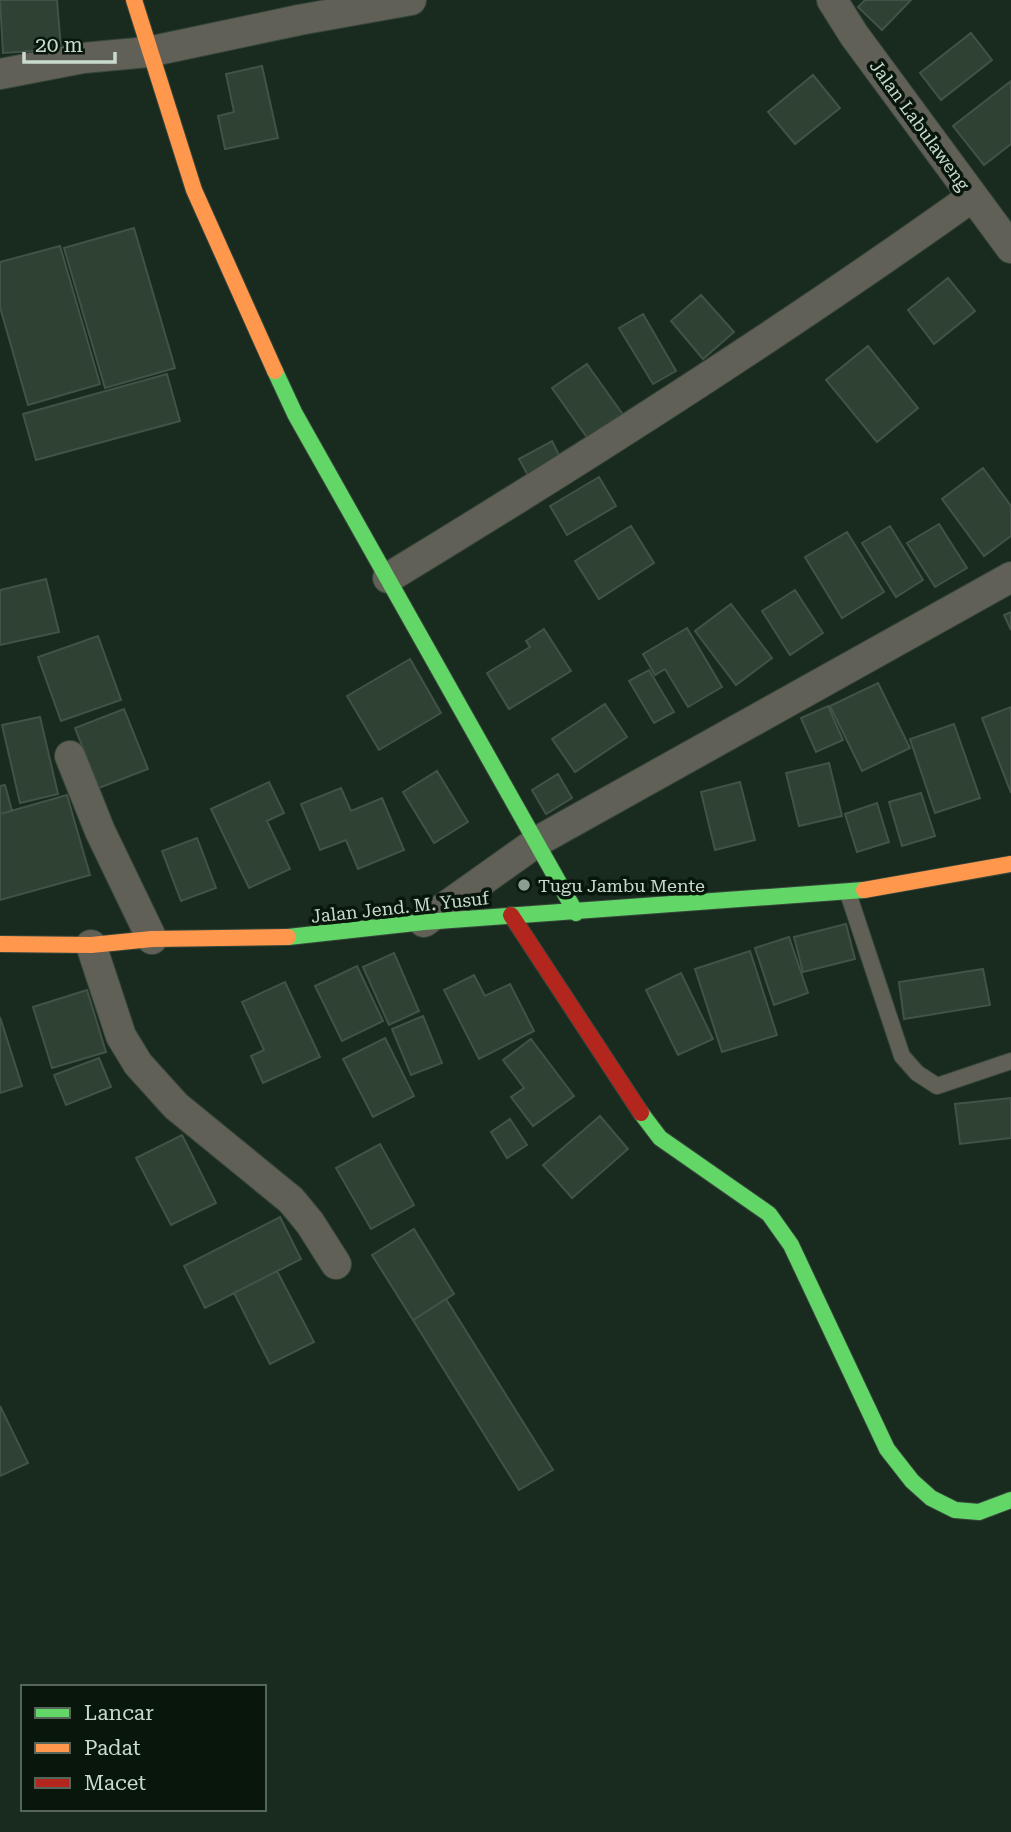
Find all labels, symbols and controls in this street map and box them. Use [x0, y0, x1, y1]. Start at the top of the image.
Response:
scale bar [24, 21, 116, 65]
text: 20 m [35, 33, 83, 57]
street label: Jalan Labulaweng [866, 56, 975, 195]
place label: Tugu Jambu Mente [538, 875, 705, 896]
marker: Tugu Jambu Mente [516, 877, 532, 893]
street label: Jalan Jend. M. Yusuf [310, 887, 491, 927]
legend [21, 1685, 266, 1811]
text: Lancar [84, 1701, 154, 1725]
text: Padat [84, 1736, 141, 1760]
text: Macet [84, 1771, 146, 1795]

